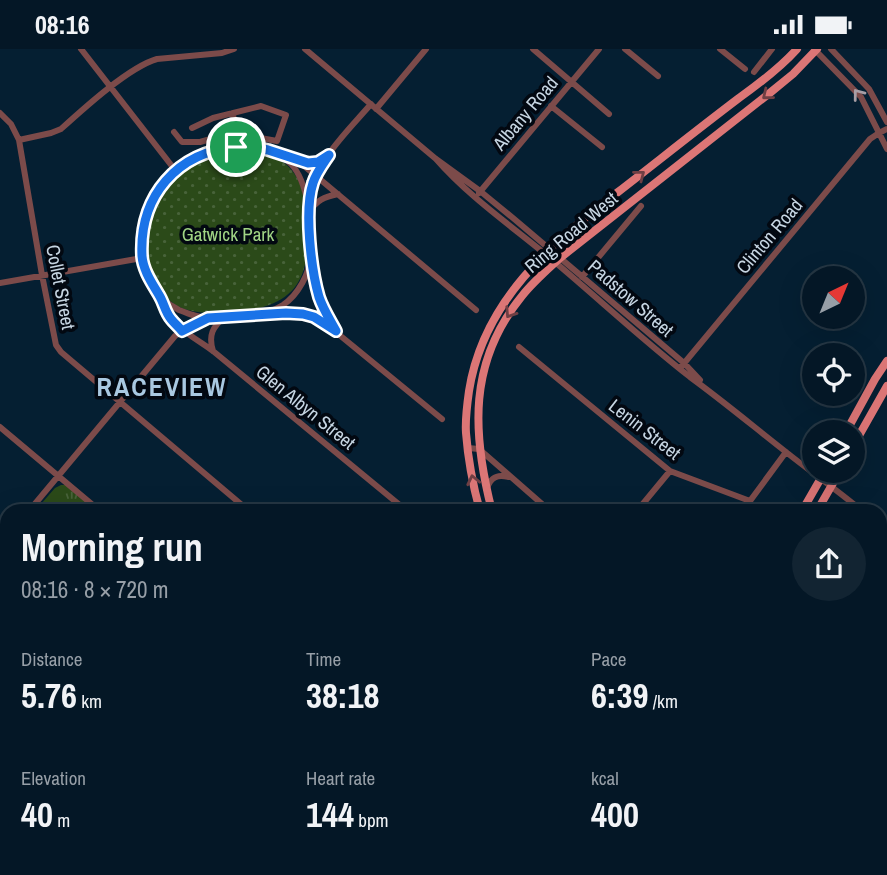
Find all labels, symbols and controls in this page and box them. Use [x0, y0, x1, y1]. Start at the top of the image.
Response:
text: 08:16 [35, 7, 90, 42]
street label: Albany Road [486, 70, 564, 156]
one-way arrow [762, 87, 774, 100]
one-way arrow [853, 89, 866, 102]
pin [206, 117, 266, 177]
icon: arrive [217, 128, 255, 166]
one-way arrow [633, 170, 645, 183]
street label: Ring Road West [519, 185, 624, 279]
street label: Clinton Road [730, 193, 808, 279]
park label: Gatwick Park [182, 221, 275, 247]
street label: Collet Street [40, 242, 82, 332]
street label: Padstow Street [583, 254, 680, 343]
north arrow [802, 266, 864, 329]
map controls [802, 266, 865, 483]
one-way arrow [506, 305, 518, 318]
button: locate [802, 343, 865, 406]
street label: Glen Albyn Street [251, 359, 362, 456]
district label: RACEVIEW [97, 369, 227, 404]
street label: Lenin Street [604, 393, 687, 466]
button: layers [802, 420, 865, 483]
one-way arrow [466, 474, 481, 486]
text: Morning run [21, 522, 203, 573]
button: share [792, 527, 866, 601]
text: 08:16 · 8 × 720 m [21, 574, 168, 605]
text: Distance [21, 646, 82, 672]
text: Time [306, 646, 341, 672]
text: Pace [591, 646, 627, 672]
text: 5.76 [21, 672, 77, 719]
text: 38:18 [306, 672, 379, 719]
text: 6:39 [591, 672, 648, 719]
text: km [77, 688, 102, 714]
text: /km [648, 688, 678, 714]
text: Elevation [21, 765, 86, 791]
text: Heart rate [306, 765, 375, 791]
text: kcal [591, 765, 619, 791]
text: 40 [21, 791, 53, 838]
text: 144 [306, 791, 354, 838]
text: 400 [591, 791, 639, 838]
text: m [53, 807, 70, 833]
text: bpm [354, 807, 389, 833]

